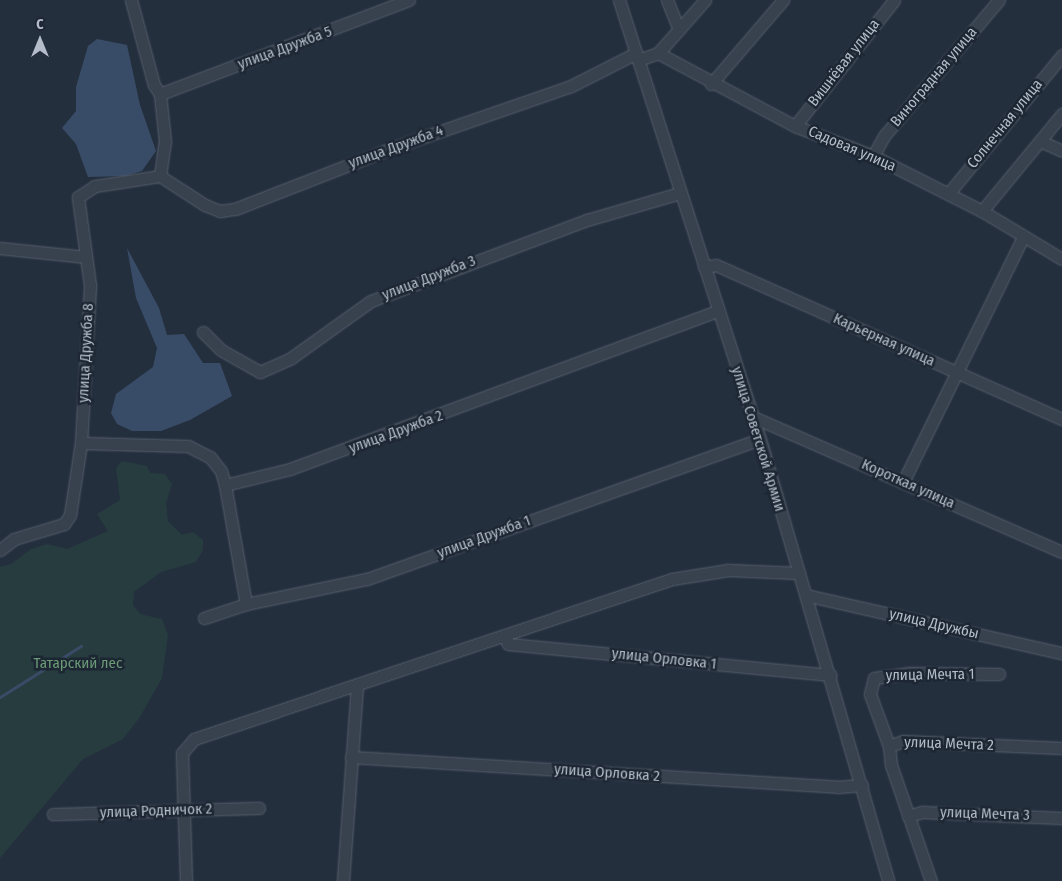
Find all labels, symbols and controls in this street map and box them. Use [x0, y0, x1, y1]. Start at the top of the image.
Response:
north arrow [15, 15, 65, 65]
text: С [36, 16, 44, 33]
street label: Вишнёвая улица [804, 16, 884, 110]
street label: улица Дружба 5 [235, 23, 335, 73]
street label: Виноградная улица [887, 23, 981, 131]
street label: Солнечная улица [964, 76, 1046, 172]
street label: улица Дружба 4 [346, 122, 446, 172]
street label: Садовая улица [805, 122, 899, 176]
street label: улица Дружба 3 [380, 252, 478, 304]
street label: улица Дружба 8 [74, 303, 98, 403]
street label: Карьерная улица [830, 310, 938, 370]
street label: улица Советской Армии [727, 364, 789, 514]
street label: улица Дружба 2 [347, 407, 445, 457]
street label: Короткая улица [859, 455, 957, 513]
street label: улица Дружба 1 [435, 512, 533, 562]
street label: улица Дружбы [887, 605, 981, 643]
street label: улица Орловка 1 [611, 645, 717, 673]
park label: Татарский лес [34, 655, 122, 673]
street label: улица Мечта 1 [885, 665, 975, 685]
street label: улица Мечта 2 [904, 733, 994, 755]
street label: улица Орловка 2 [554, 760, 660, 786]
street label: улица Родничок 2 [100, 800, 212, 822]
street label: улица Мечта 3 [940, 803, 1030, 825]

